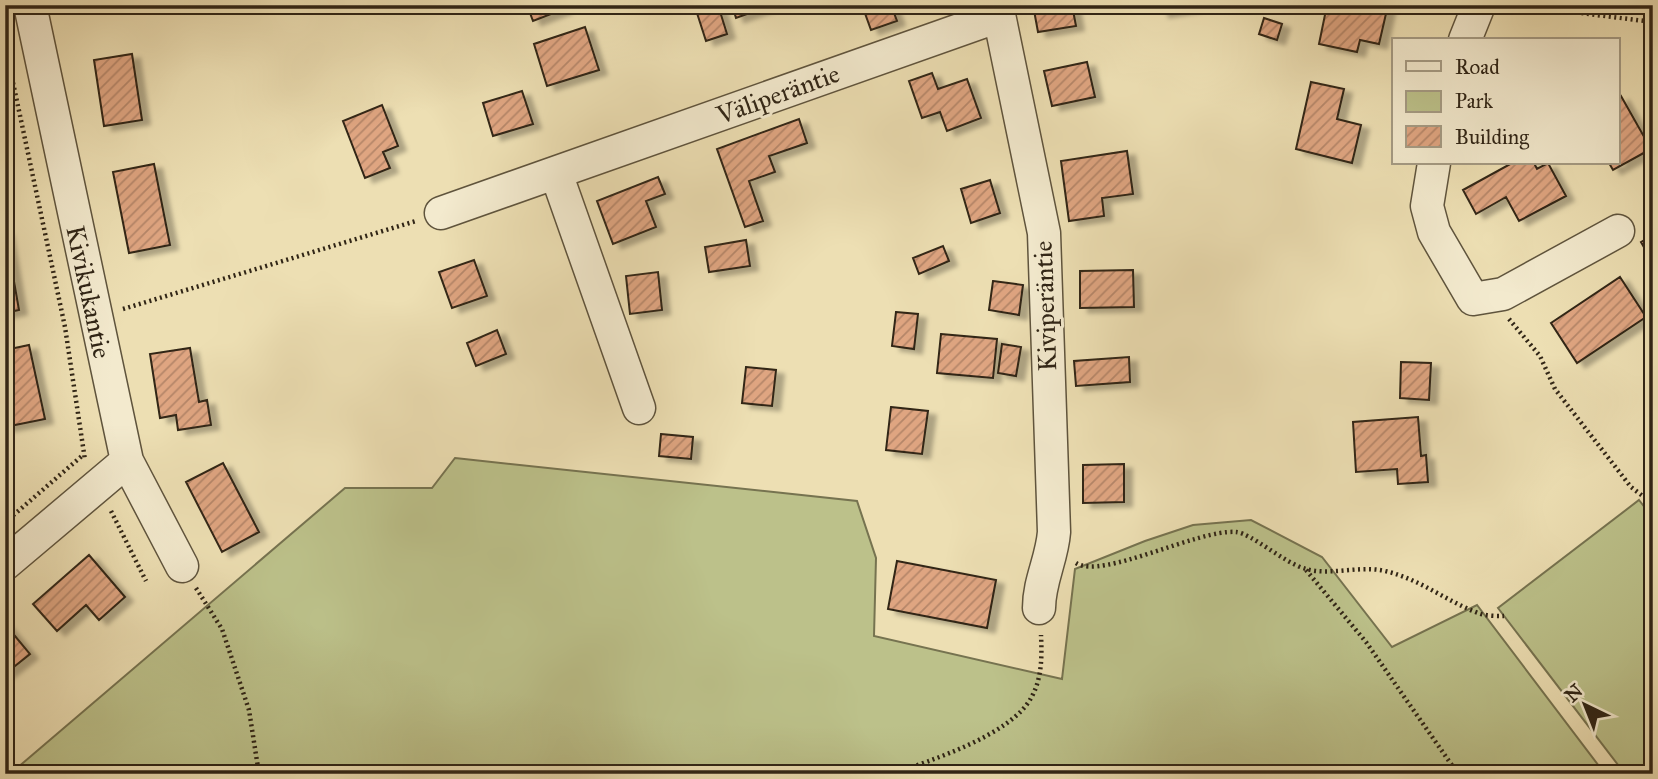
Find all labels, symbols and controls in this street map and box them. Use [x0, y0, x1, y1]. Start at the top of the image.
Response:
legend [1392, 38, 1620, 164]
text: Road [1455, 54, 1500, 80]
street label: Väliperäntie [711, 57, 844, 131]
text: Park [1455, 88, 1493, 114]
text: Building [1455, 124, 1529, 150]
street label: Kivikukantie [59, 223, 119, 362]
street label: Kiviperäntie [1027, 240, 1063, 372]
north arrow [1550, 670, 1620, 740]
text: N [1560, 679, 1587, 707]

